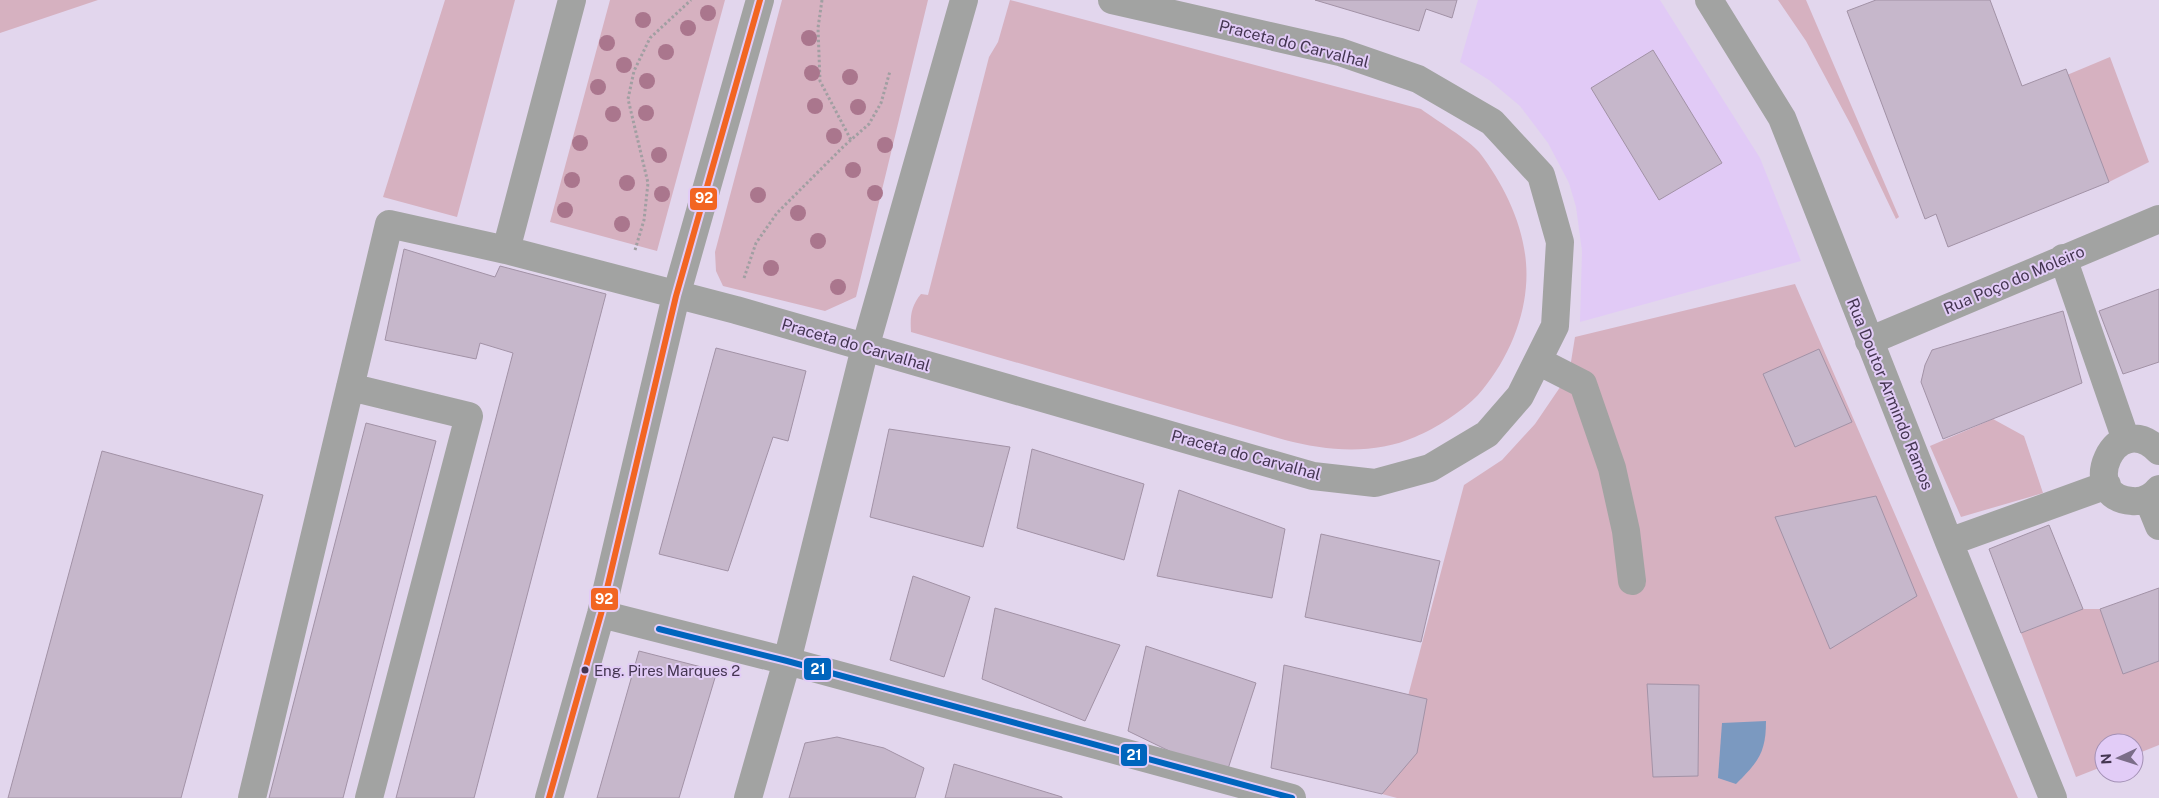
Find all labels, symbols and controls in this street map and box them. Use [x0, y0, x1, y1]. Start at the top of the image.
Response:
street label: Praceta do Carvalhal [1217, 16, 1371, 72]
line badge: 92 [689, 187, 718, 211]
text: 92 [695, 190, 713, 206]
street label: Rua Poço do Moleiro [1941, 242, 2087, 318]
street label: Rua Doutor Armindo Ramos [1843, 295, 1937, 493]
street label: Praceta do Carvalhal [779, 315, 933, 375]
street label: Praceta do Carvalhal [1169, 426, 1323, 484]
line badge: 92 [590, 587, 619, 611]
text: 92 [595, 591, 613, 607]
line badge: 21 [803, 657, 832, 681]
text: 21 [811, 661, 825, 677]
place label: Eng. Pires Marques 2 [594, 662, 740, 679]
marker: Eng. Pires Marques 2 [580, 665, 590, 675]
north arrow [2094, 733, 2144, 783]
line badge: 21 [1120, 743, 1148, 767]
text: 21 [1127, 747, 1141, 763]
text: N [2098, 753, 2114, 765]

